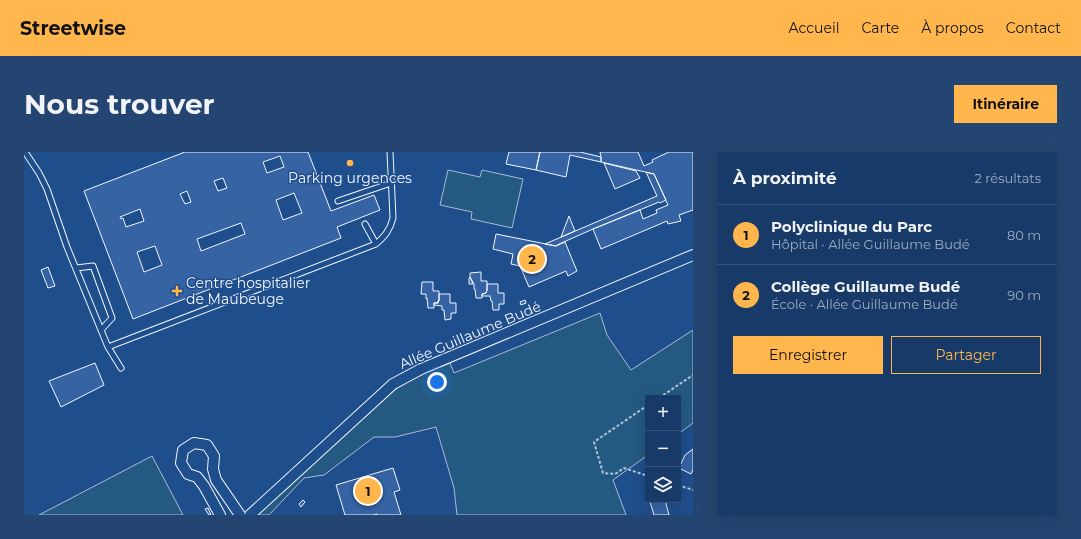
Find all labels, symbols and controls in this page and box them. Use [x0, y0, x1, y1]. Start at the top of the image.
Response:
text: Streetwise [20, 17, 126, 40]
text: Accueil [789, 19, 840, 37]
text: Carte [862, 19, 899, 37]
text: À propos [921, 19, 984, 37]
text: Contact [1006, 19, 1061, 37]
button: Itinéraire [954, 85, 1057, 123]
text: Nous trouver [24, 87, 215, 121]
marker: Parking urgences [345, 158, 355, 168]
text: À proximité [733, 168, 837, 188]
place label: Parking urgences [288, 169, 412, 187]
text: 2 résultats [975, 170, 1041, 186]
text: Polyclinique du Parc [771, 217, 932, 236]
text: 1 [743, 227, 749, 243]
text: 80 m [1007, 227, 1041, 243]
text: Hôpital · Allée Guillaume Budé [771, 236, 970, 252]
pin: 2 [519, 244, 545, 274]
place label: Centre hospitalier de Maubeuge [186, 274, 311, 308]
text: Collège Guillaume Budé [771, 277, 960, 296]
marker: Centre hospitalier de Maubeuge [171, 285, 183, 297]
text: 2 [742, 287, 750, 303]
text: 90 m [1007, 287, 1041, 303]
text: École · Allée Guillaume Budé [771, 296, 958, 312]
street label: Allée Guillaume Budé [396, 297, 544, 373]
button: Enregistrer [733, 336, 883, 374]
button: Partager [891, 336, 1041, 374]
your location [427, 372, 447, 392]
map controls [645, 395, 681, 503]
button: + [645, 395, 681, 431]
button: − [645, 431, 681, 467]
button: layers [645, 467, 681, 503]
pin: 1 [355, 476, 381, 506]

